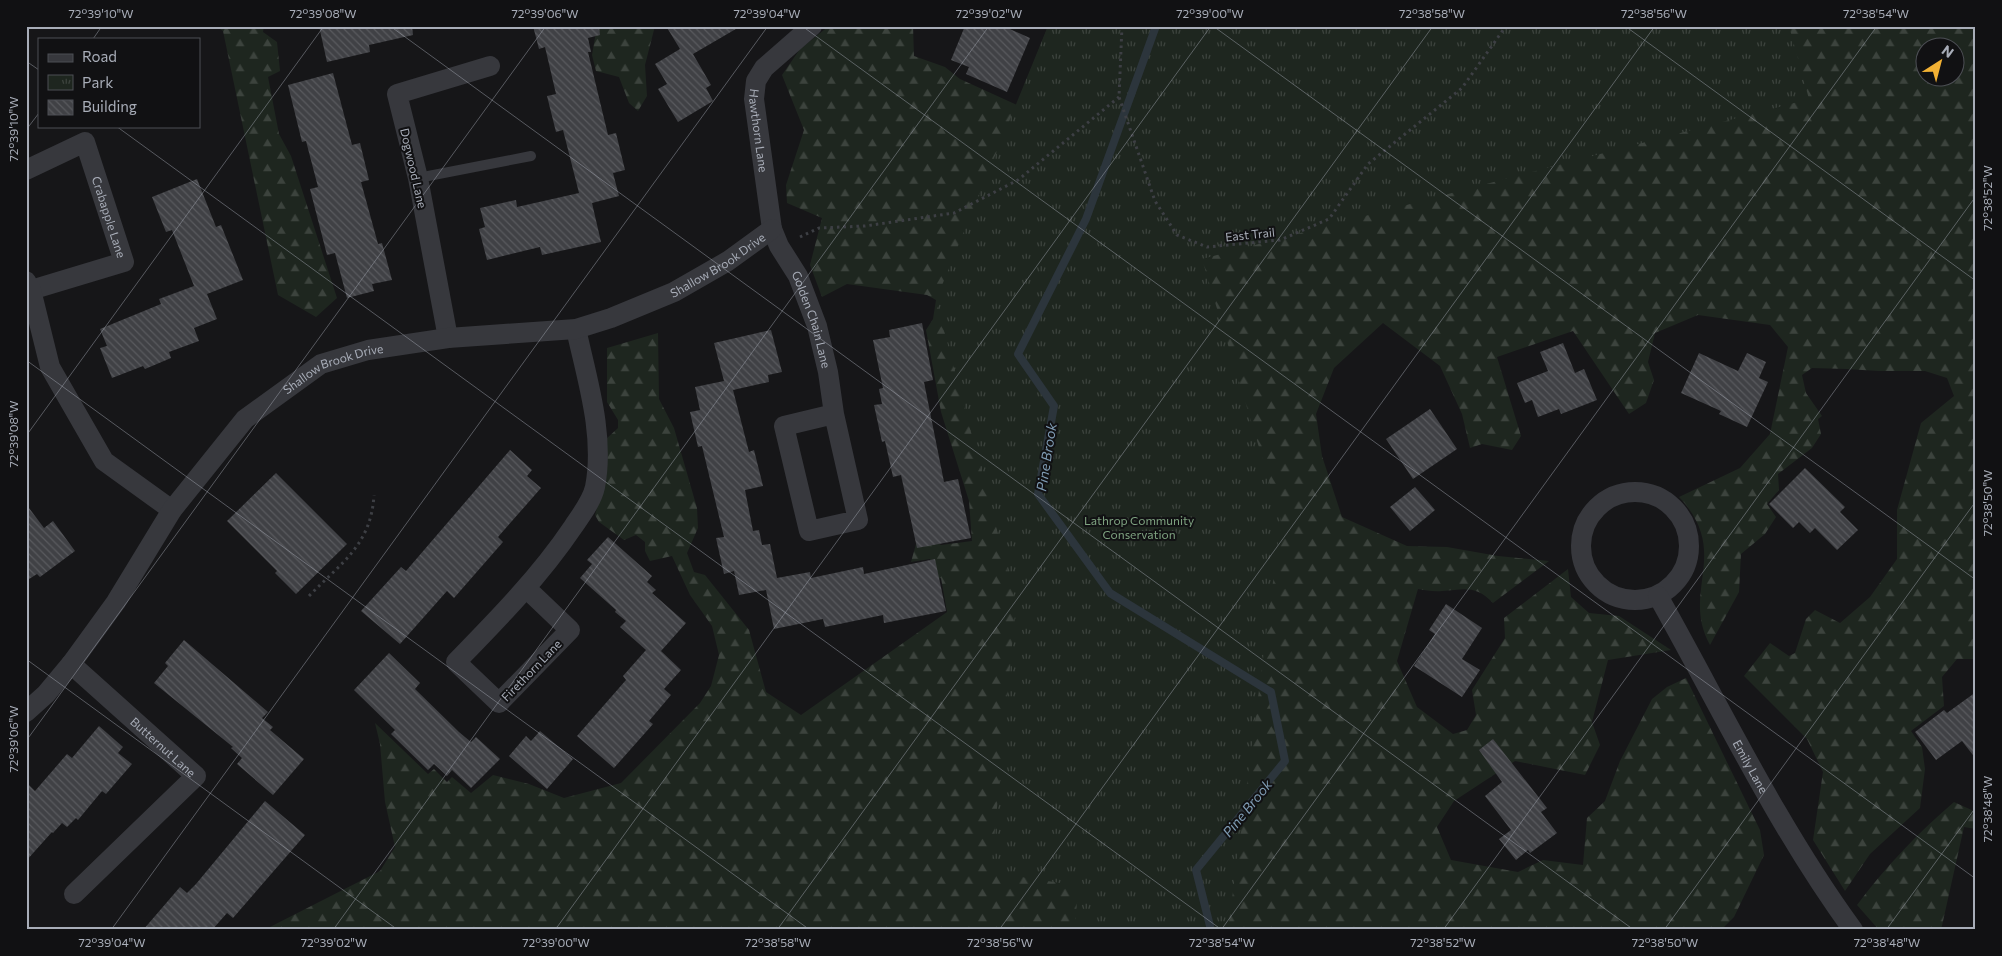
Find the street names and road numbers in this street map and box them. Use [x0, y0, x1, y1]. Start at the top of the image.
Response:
street label: Hawthorn Lane [747, 88, 771, 173]
street label: Dogwood Lane [398, 127, 430, 209]
street label: Crabapple Lane [90, 174, 129, 259]
street label: East Trail [1224, 224, 1276, 244]
street label: Shallow Brook Drive [668, 230, 768, 300]
street label: Golden Chain Lane [789, 268, 834, 369]
street label: Shallow Brook Drive [280, 341, 384, 396]
street label: Firethorn Lane [498, 636, 564, 704]
street label: Butternut Lane [128, 714, 199, 780]
street label: Emily Lane [1731, 737, 1771, 795]

